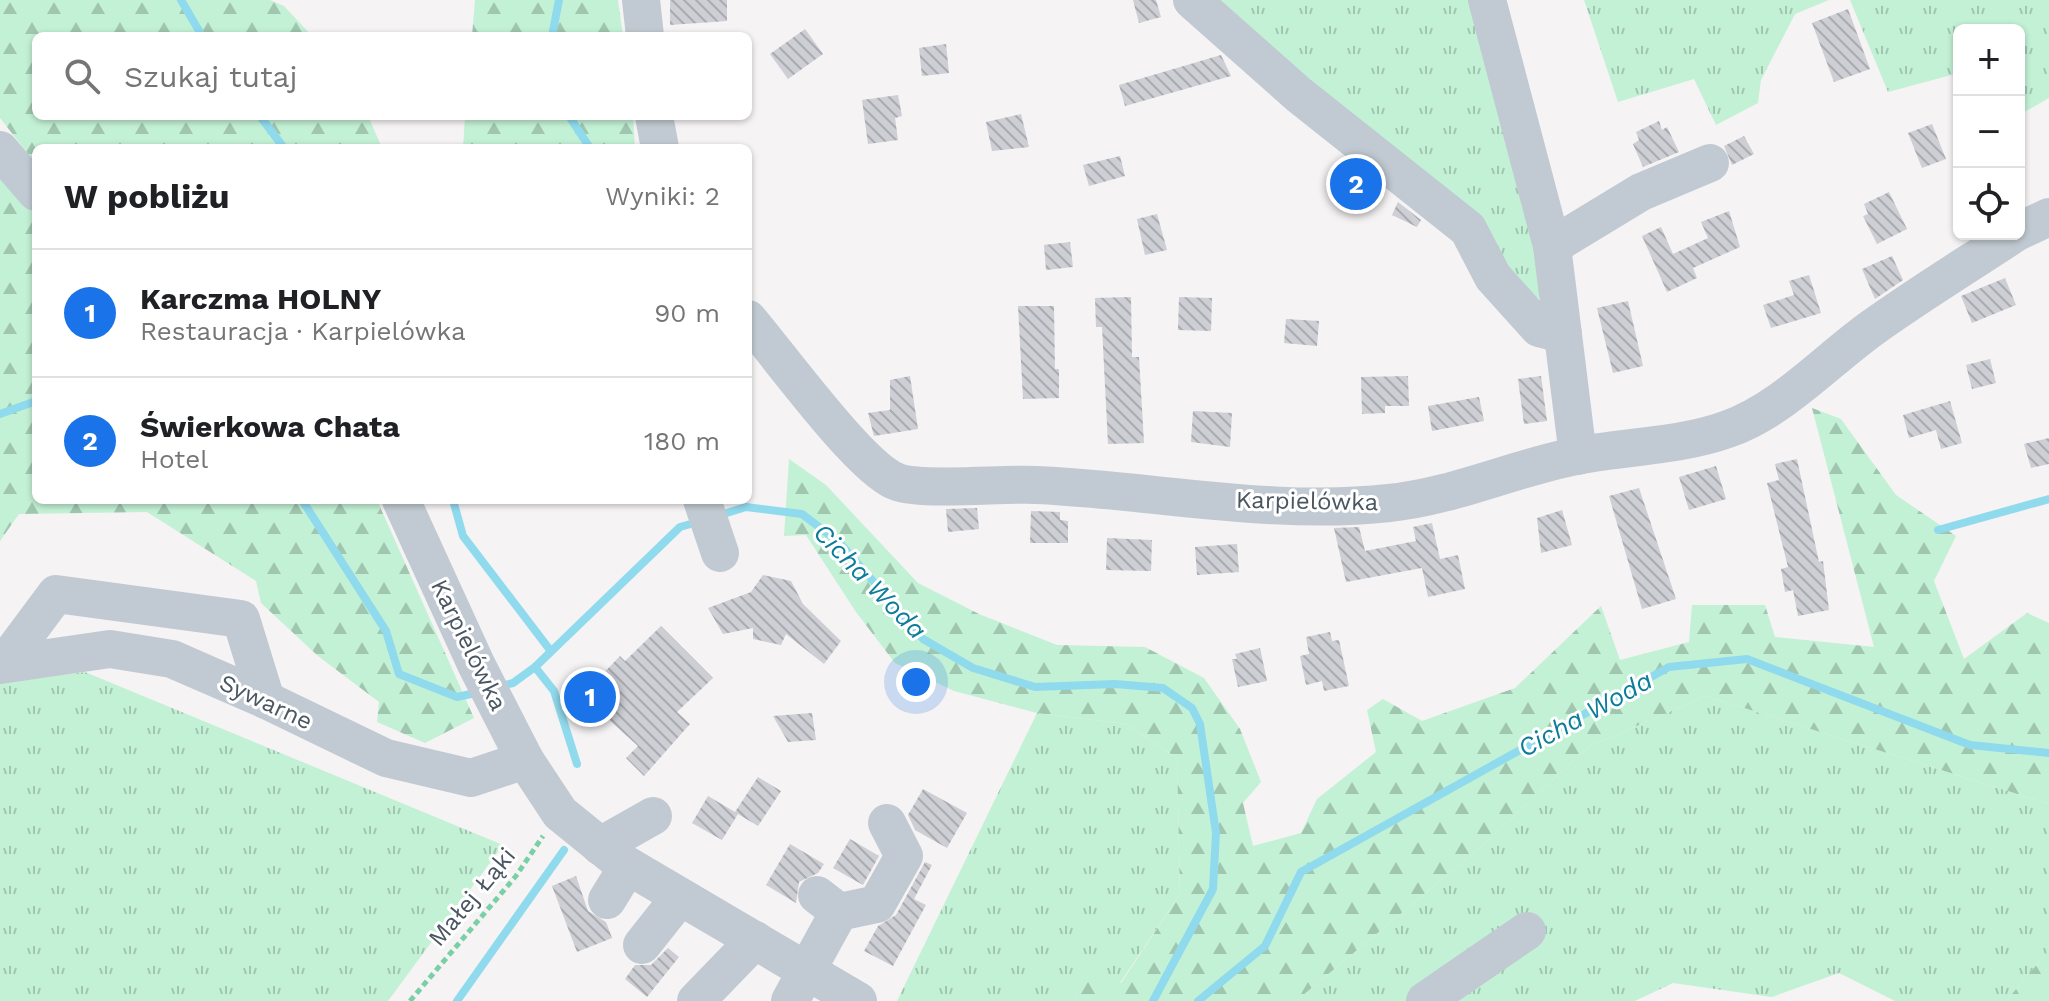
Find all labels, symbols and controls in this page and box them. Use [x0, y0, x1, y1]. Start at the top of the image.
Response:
map controls [1953, 24, 2025, 240]
button: + [1953, 24, 2025, 96]
search box [32, 32, 752, 120]
icon: search [60, 54, 104, 98]
text: Szukaj tutaj [124, 59, 298, 94]
button: − [1953, 96, 2025, 168]
pin: 2 [1330, 154, 1382, 214]
button: locate [1953, 168, 2025, 240]
text: W pobliżu [64, 176, 230, 216]
text: Wyniki: 2 [605, 181, 720, 211]
text: Karczma HOLNY [140, 281, 381, 316]
text: 1 [84, 298, 96, 328]
text: 90 m [654, 298, 720, 328]
text: Restauracja · Karpielówka [140, 316, 466, 346]
text: Świerkowa Chata [140, 409, 400, 444]
text: 2 [82, 426, 98, 456]
text: 180 m [644, 426, 720, 456]
text: Hotel [140, 444, 208, 474]
street label: Karpielówka [1236, 486, 1378, 516]
water label: Cicha Woda [807, 517, 933, 645]
street label: Karpielówka [425, 575, 513, 715]
your location [896, 662, 936, 702]
water label: Cicha Woda [1513, 665, 1657, 763]
pin: 1 [564, 667, 616, 727]
street label: Sywarne [215, 668, 317, 736]
street label: Małej Łąki [423, 842, 521, 952]

